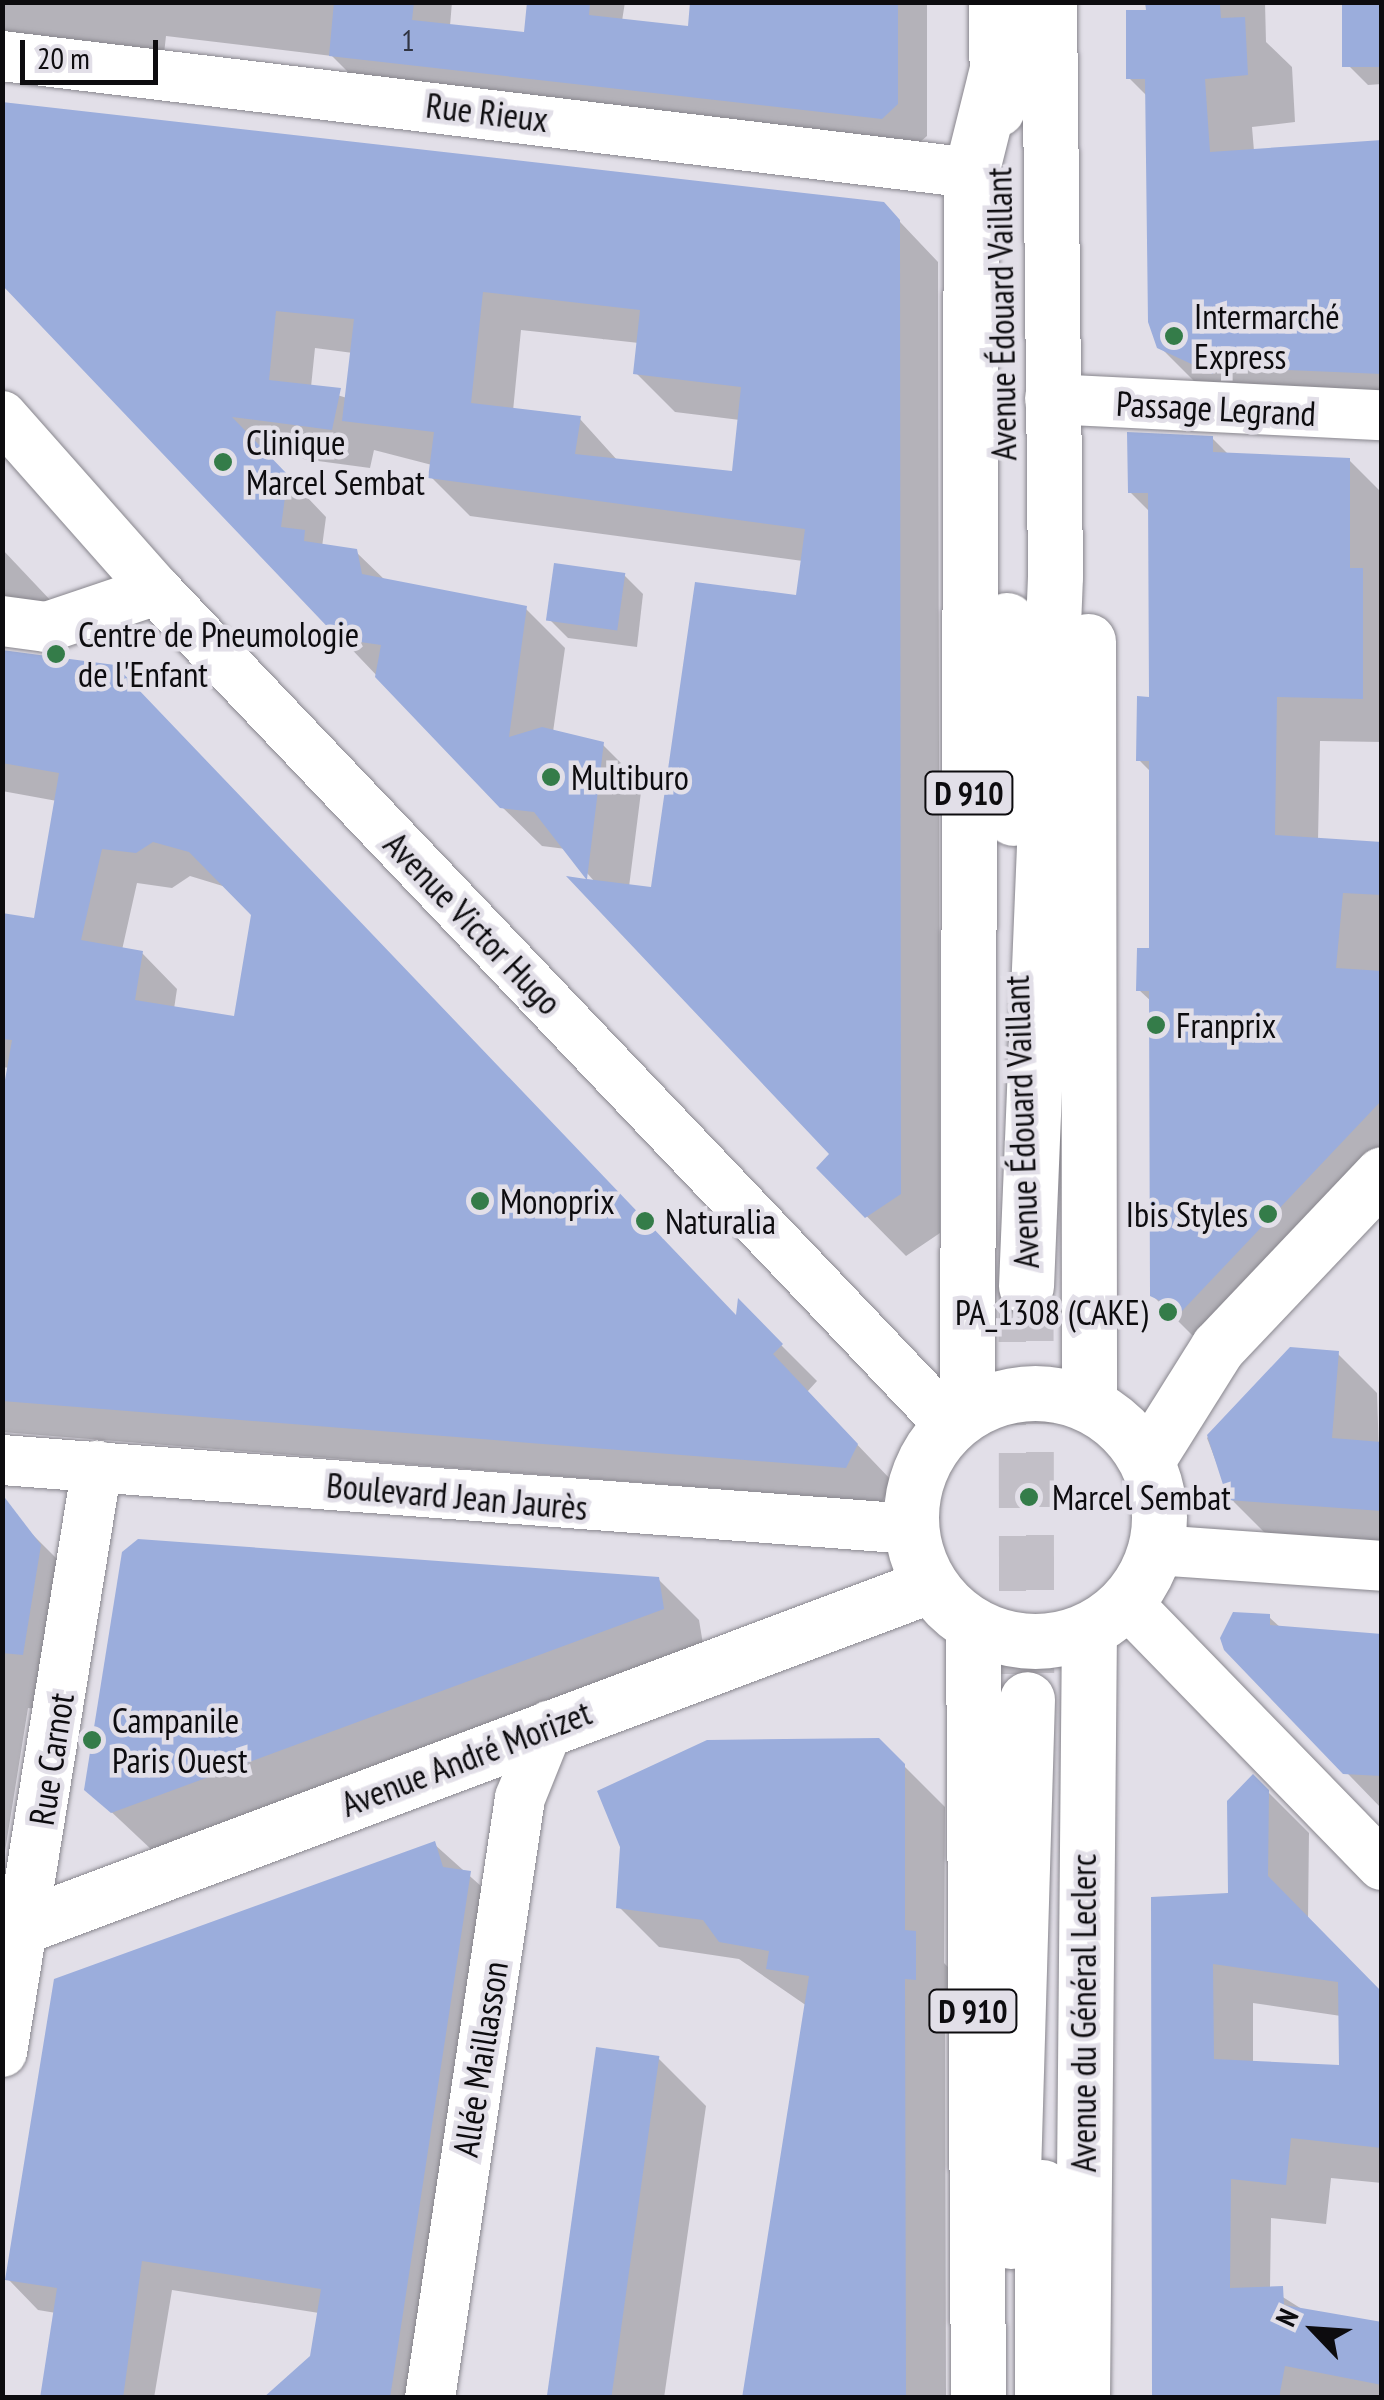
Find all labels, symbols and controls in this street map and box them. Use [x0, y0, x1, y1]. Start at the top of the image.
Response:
scale bar [25, 20, 162, 82]
house number: 1 [401, 22, 415, 58]
text: 20 m [37, 38, 90, 77]
street label: Rue Rieux [424, 84, 550, 140]
street label: Avenue Édouard Vaillant [977, 167, 1025, 461]
place label: Intermarché Express [1194, 295, 1340, 377]
marker: Intermarché Express [1163, 325, 1185, 347]
street label: Passage Legrand [1115, 382, 1317, 434]
place label: Clinique Marcel Sembat [246, 421, 425, 503]
marker: Clinique Marcel Sembat [210, 449, 236, 475]
place label: Centre de Pneumologie de l'Enfant [78, 613, 359, 695]
marker: Centre de Pneumologie de l'Enfant [43, 641, 69, 667]
place label: Multiburo [571, 756, 689, 798]
marker: Multiburo [540, 766, 562, 788]
road number: D 910 [924, 766, 1014, 820]
street label: Avenue Victor Hugo [375, 823, 571, 1023]
street label: Avenue Édouard Vaillant [995, 974, 1047, 1270]
place label: Franprix [1176, 1004, 1276, 1046]
marker: Franprix [1145, 1014, 1167, 1036]
place label: Monoprix [500, 1180, 615, 1222]
marker: Monoprix [469, 1190, 491, 1212]
place label: Ibis Styles [1126, 1193, 1248, 1235]
place label: Naturalia [665, 1200, 776, 1242]
marker: Ibis Styles [1257, 1203, 1279, 1225]
marker: Naturalia [634, 1210, 656, 1232]
place label: PA_1308 (CAKE) [955, 1291, 1148, 1333]
marker: PA_1308 (CAKE) [1157, 1301, 1179, 1323]
street label: Boulevard Jean Jaurès [325, 1464, 589, 1528]
place label: Marcel Sembat [1052, 1476, 1231, 1518]
marker: Marcel Sembat [1016, 1484, 1042, 1510]
street label: Rue Carnot [20, 1690, 82, 1828]
street label: Avenue André Morizet [335, 1691, 597, 1825]
place label: Campanile Paris Ouest [112, 1699, 248, 1781]
marker: Campanile Paris Ouest [81, 1729, 103, 1751]
street label: Avenue du Général Leclerc [1062, 1854, 1104, 2172]
street label: Allée Maillasson [444, 1958, 516, 2160]
road number: D 910 [928, 1984, 1018, 2038]
north arrow [1264, 2280, 1364, 2380]
text: N [1266, 2302, 1306, 2332]

